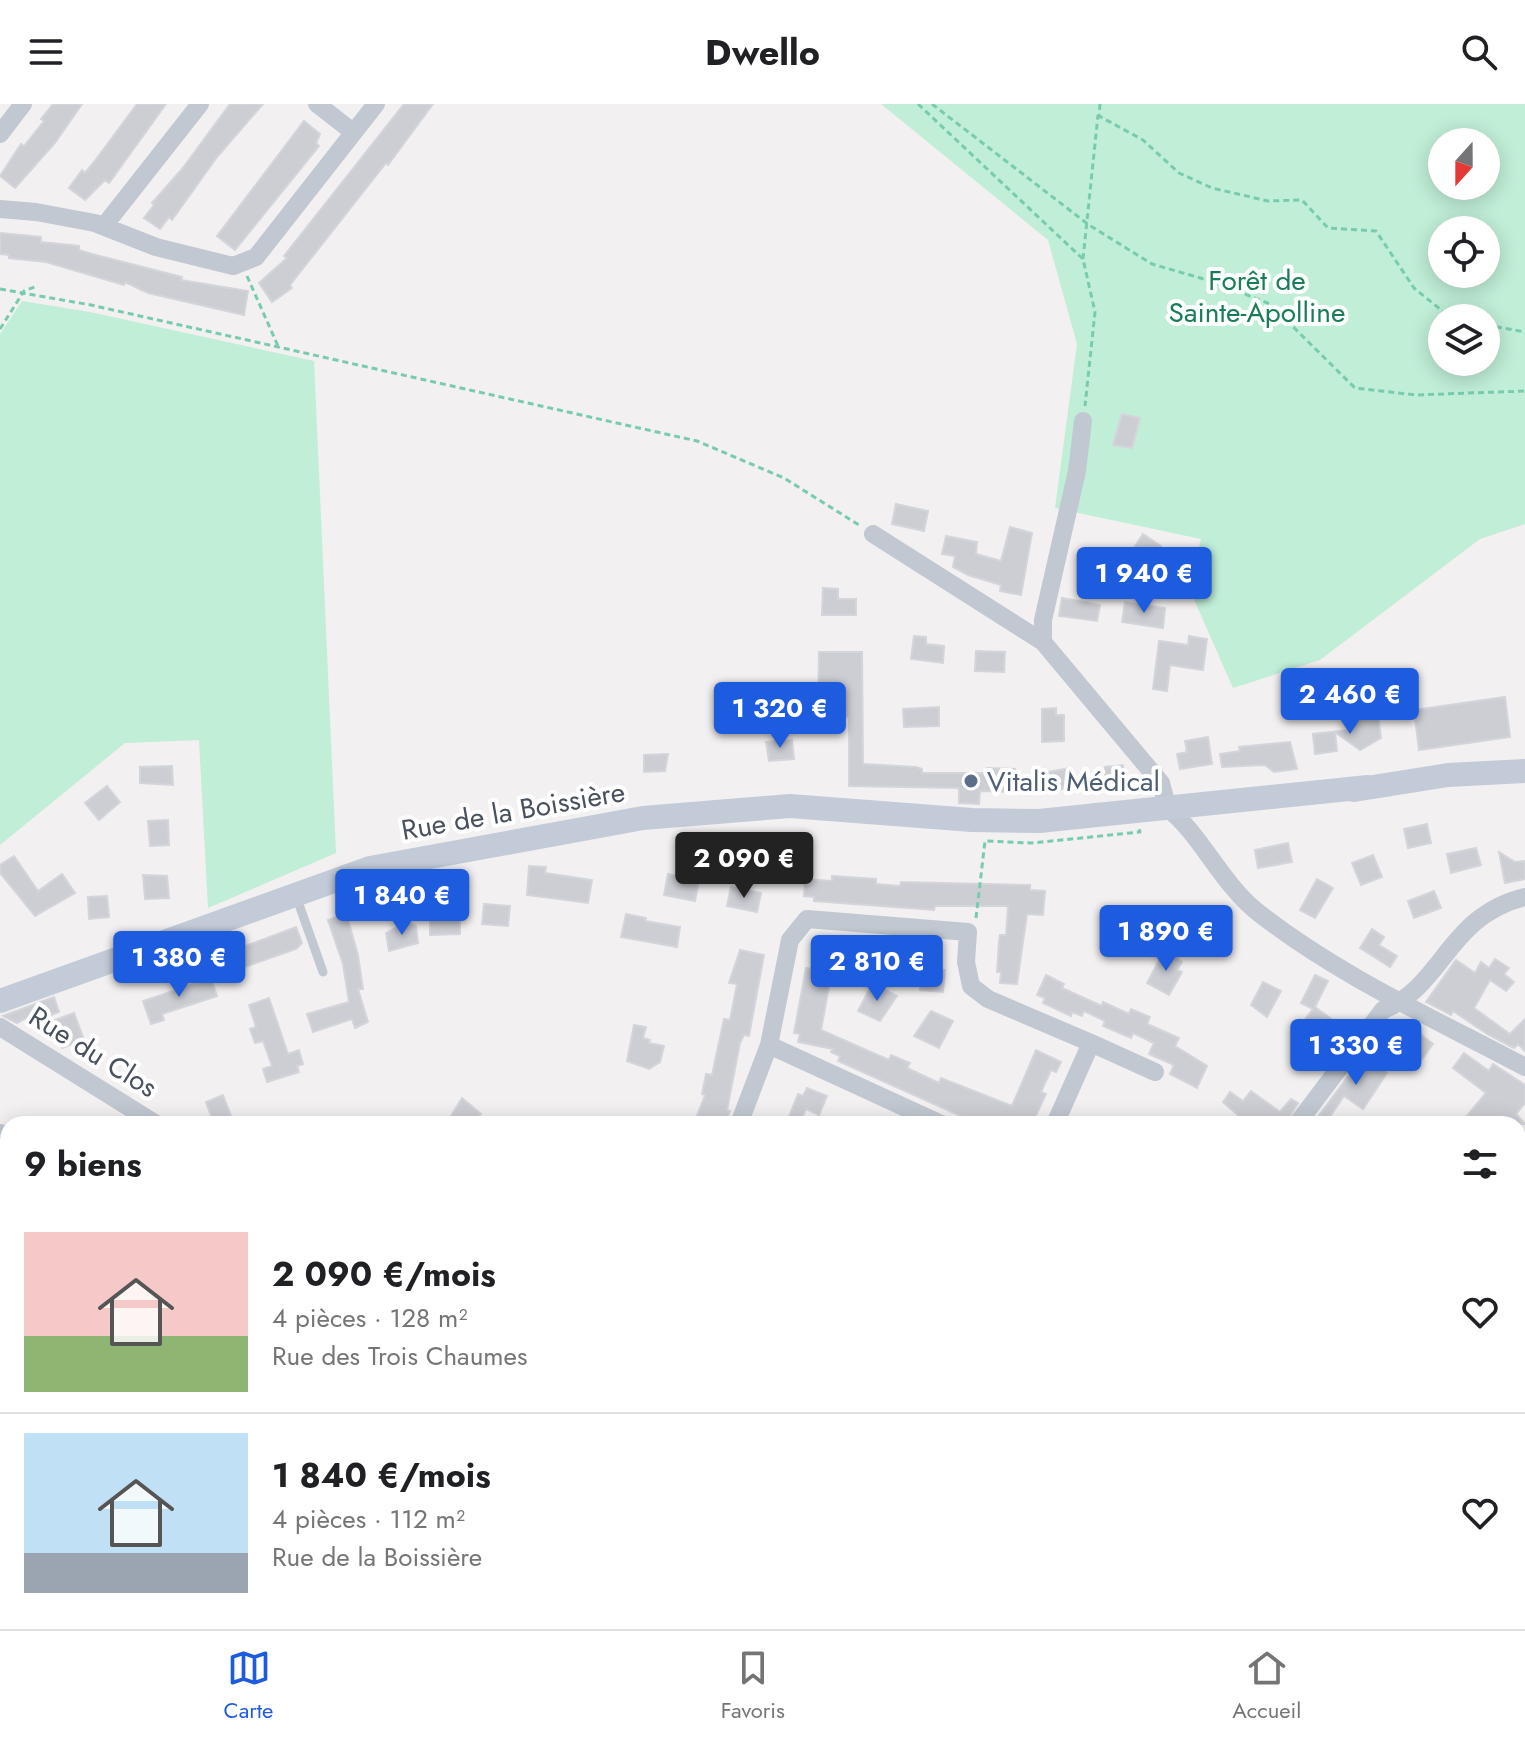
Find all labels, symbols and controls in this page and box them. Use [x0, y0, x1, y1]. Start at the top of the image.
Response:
text: Dwello [705, 26, 820, 78]
icon: menu [24, 30, 68, 74]
icon: search [1457, 30, 1501, 74]
north arrow [1428, 128, 1500, 200]
map controls [1428, 128, 1500, 376]
button: locate [1428, 216, 1500, 288]
park label: Forêt de Sainte-Apolline [1169, 260, 1345, 333]
button: layers [1428, 304, 1500, 376]
pin: 1 940 € [1070, 547, 1218, 615]
text: 1 940 € [1095, 554, 1193, 592]
pin: 2 460 € [1276, 668, 1424, 736]
text: 2 460 € [1299, 675, 1401, 713]
pin: 1 320 € [706, 682, 854, 750]
text: 1 320 € [732, 689, 828, 727]
place label: Vitalis Médical [987, 761, 1160, 802]
street label: Rue de la Boissière [398, 771, 628, 851]
marker: Vitalis Médical [962, 772, 980, 790]
pin: 2 090 € [670, 832, 818, 900]
text: 2 090 € [693, 839, 795, 877]
pin: 1 840 € [328, 869, 476, 937]
text: 1 840 € [353, 876, 451, 914]
pin: 1 890 € [1092, 905, 1240, 973]
text: 1 890 € [1118, 912, 1214, 950]
pin: 1 380 € [105, 931, 253, 999]
pin: 2 810 € [803, 935, 951, 1003]
text: 1 380 € [131, 938, 227, 976]
text: 2 810 € [829, 942, 925, 980]
street label: Rue du Clos [21, 996, 165, 1108]
pin: 1 330 € [1282, 1019, 1430, 1087]
text: 1 330 € [1308, 1026, 1404, 1064]
text: 9 biens [24, 1140, 142, 1189]
icon: filters [1458, 1142, 1502, 1186]
text: 2 090 €/mois [272, 1250, 496, 1299]
icon: home [88, 1264, 184, 1360]
icon: heart [1458, 1290, 1502, 1334]
text: 4 pièces · 128 m² [272, 1299, 467, 1337]
text: Rue des Trois Chaumes [272, 1337, 527, 1375]
text: 1 840 €/mois [272, 1451, 491, 1500]
icon: home [88, 1465, 184, 1561]
icon: heart [1458, 1491, 1502, 1535]
text: 4 pièces · 112 m² [272, 1500, 465, 1538]
text: Rue de la Boissière [272, 1538, 482, 1576]
tab: Carte [224, 1646, 273, 1726]
tab: Favoris [721, 1646, 785, 1726]
tab: Accueil [1232, 1646, 1301, 1726]

